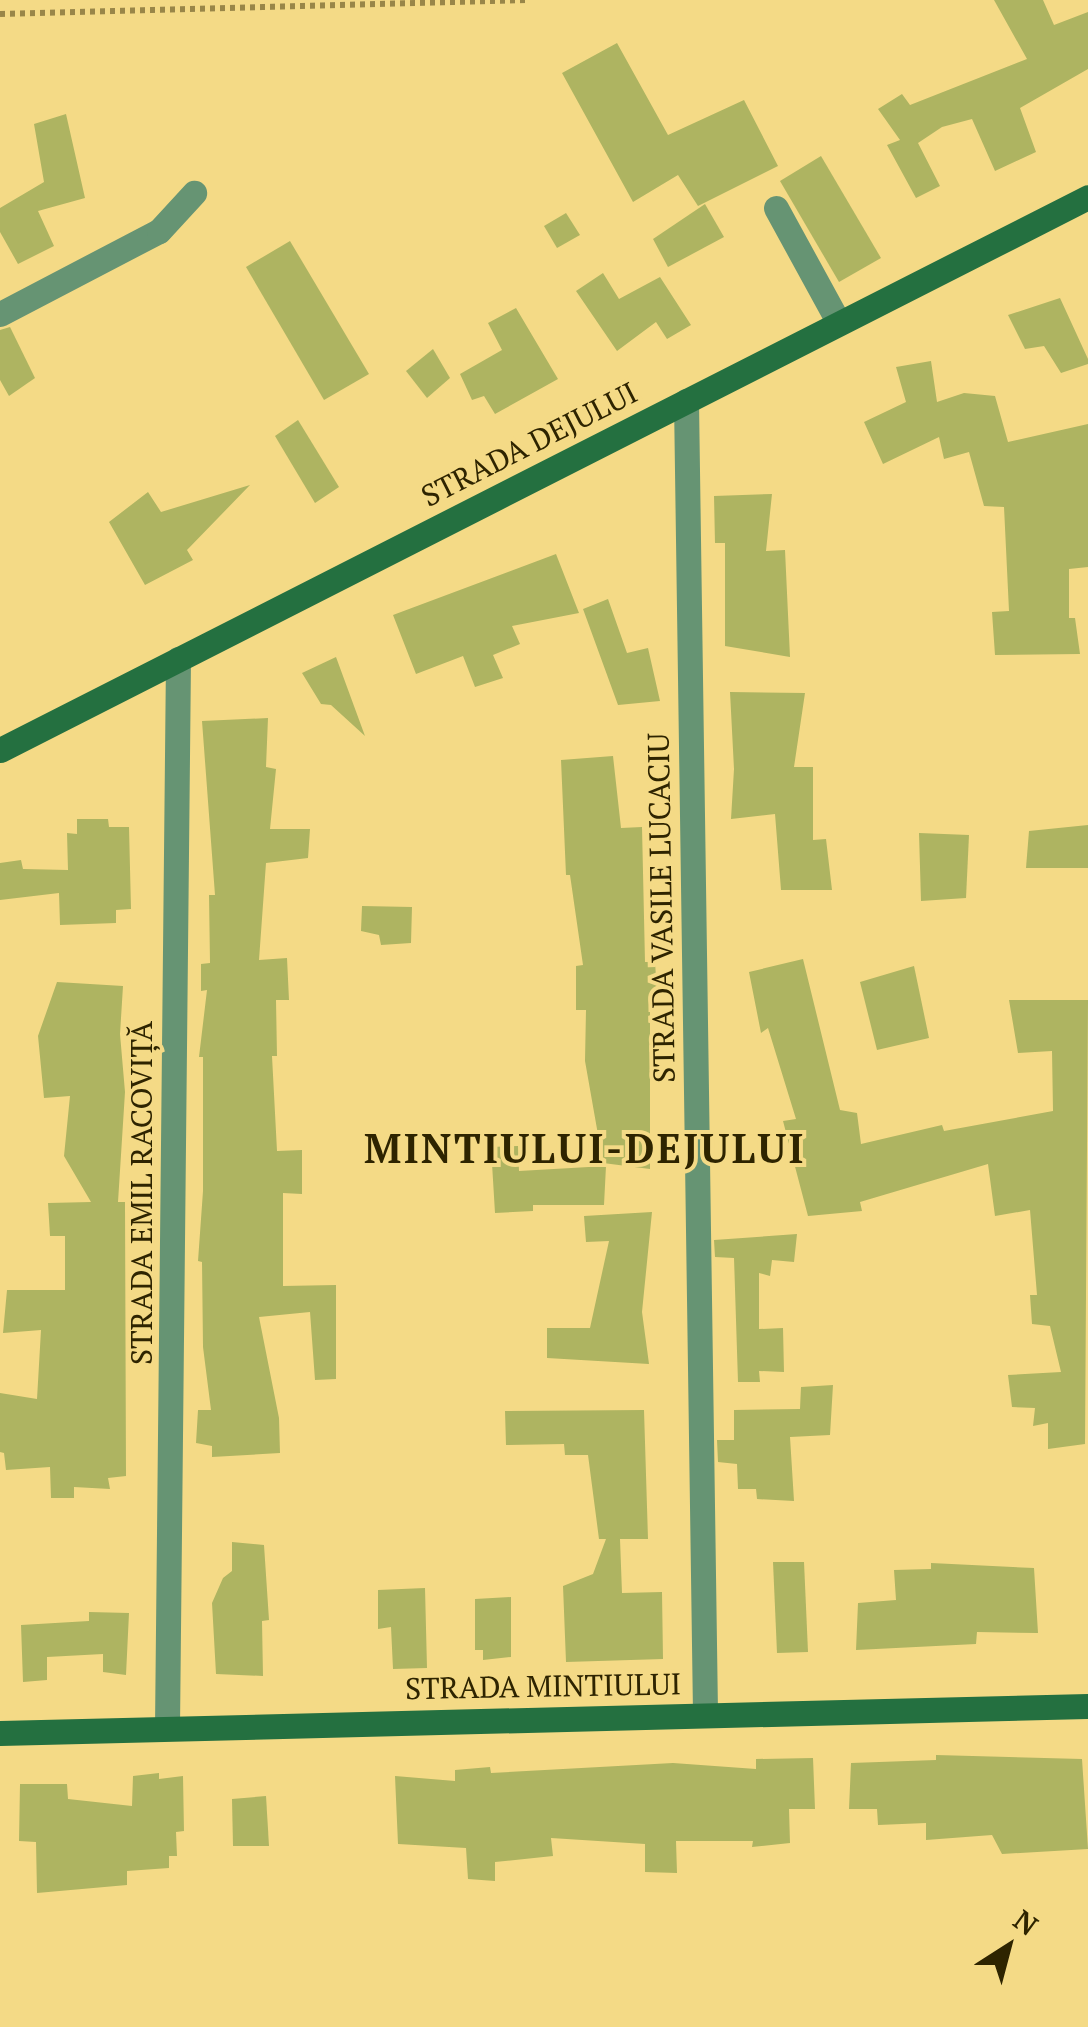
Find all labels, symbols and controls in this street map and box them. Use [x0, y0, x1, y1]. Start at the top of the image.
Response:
street label: STRADA DEJULUI [415, 374, 643, 514]
street label: STRADA VASILE LUCACIU [640, 732, 682, 1084]
street label: STRADA EMIL RACOVIȚĂ [123, 1021, 159, 1365]
district label: MINTIULUI-DEJULUI [364, 1124, 806, 1172]
street label: STRADA MINTIULUI [404, 1666, 682, 1706]
north arrow [958, 1897, 1058, 1997]
text: N [1006, 1901, 1045, 1944]

